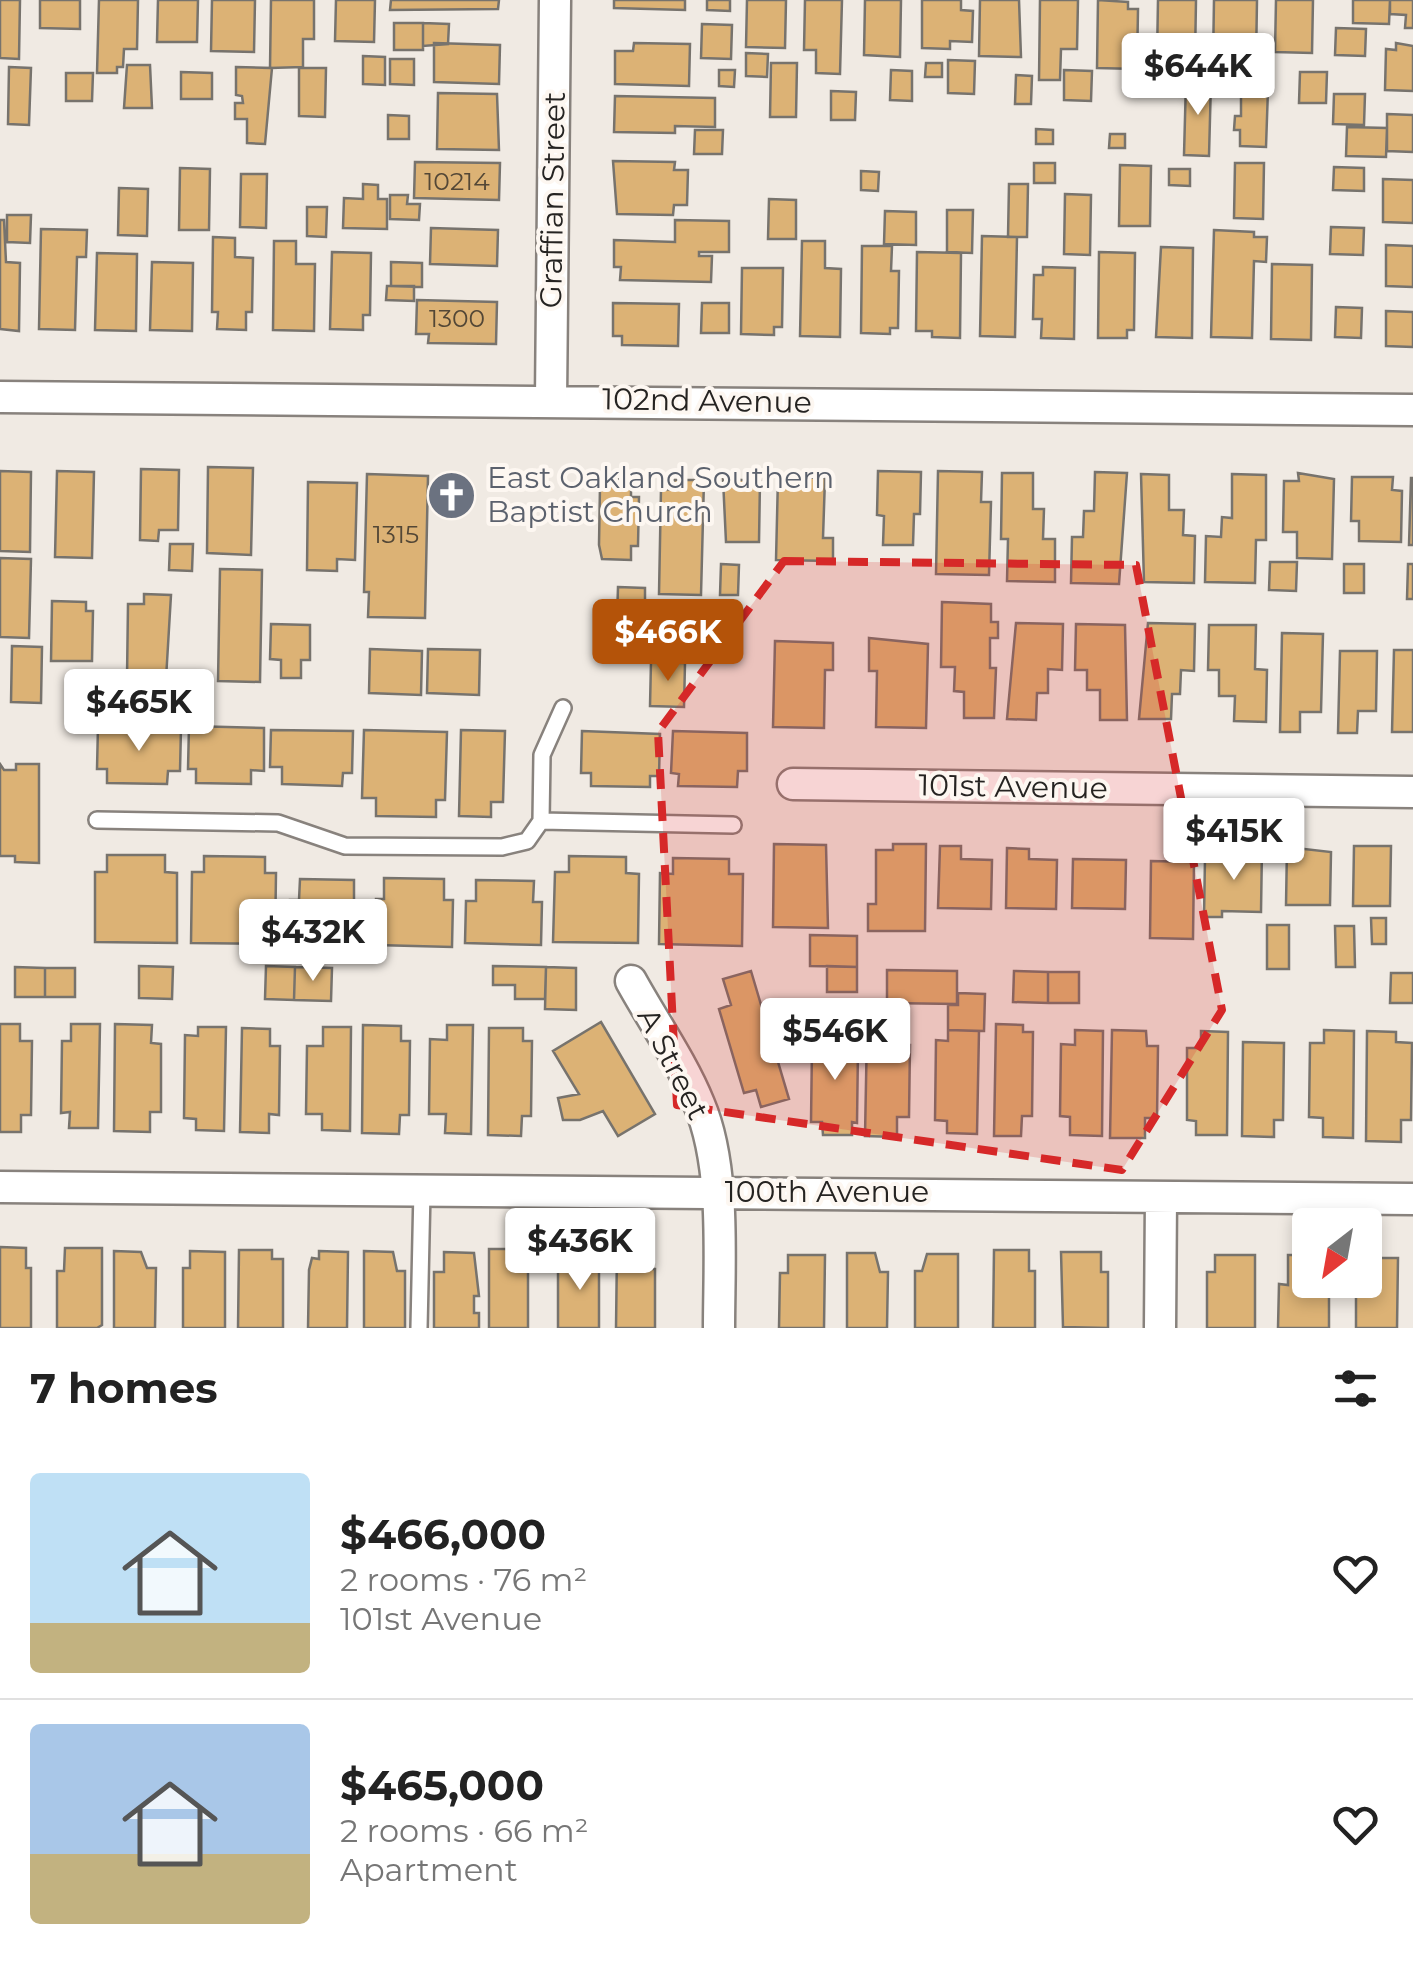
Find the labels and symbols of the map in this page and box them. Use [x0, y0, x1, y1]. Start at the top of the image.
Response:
pin: $644K [1128, 33, 1268, 118]
street label: Graffian Street [532, 91, 573, 309]
house number: 10214 [424, 166, 490, 196]
house number: 1300 [429, 303, 485, 333]
street label: 102nd Avenue [602, 380, 812, 421]
place label: East Oakland Southern Baptist Church [487, 459, 834, 530]
church icon: East Oakland Southern Baptist Church [426, 469, 478, 521]
house number: 1315 [373, 519, 419, 549]
pin: $466K [598, 599, 738, 684]
pin: $465K [69, 669, 209, 754]
street label: 101st Avenue [918, 766, 1108, 807]
pin: $415K [1164, 798, 1304, 883]
pin: $432K [243, 899, 383, 984]
pin: $546K [765, 998, 905, 1083]
street label: A Street [630, 1002, 717, 1126]
street label: 100th Avenue [725, 1173, 929, 1210]
pin: $436K [510, 1208, 650, 1293]
north arrow [1292, 1208, 1382, 1298]

